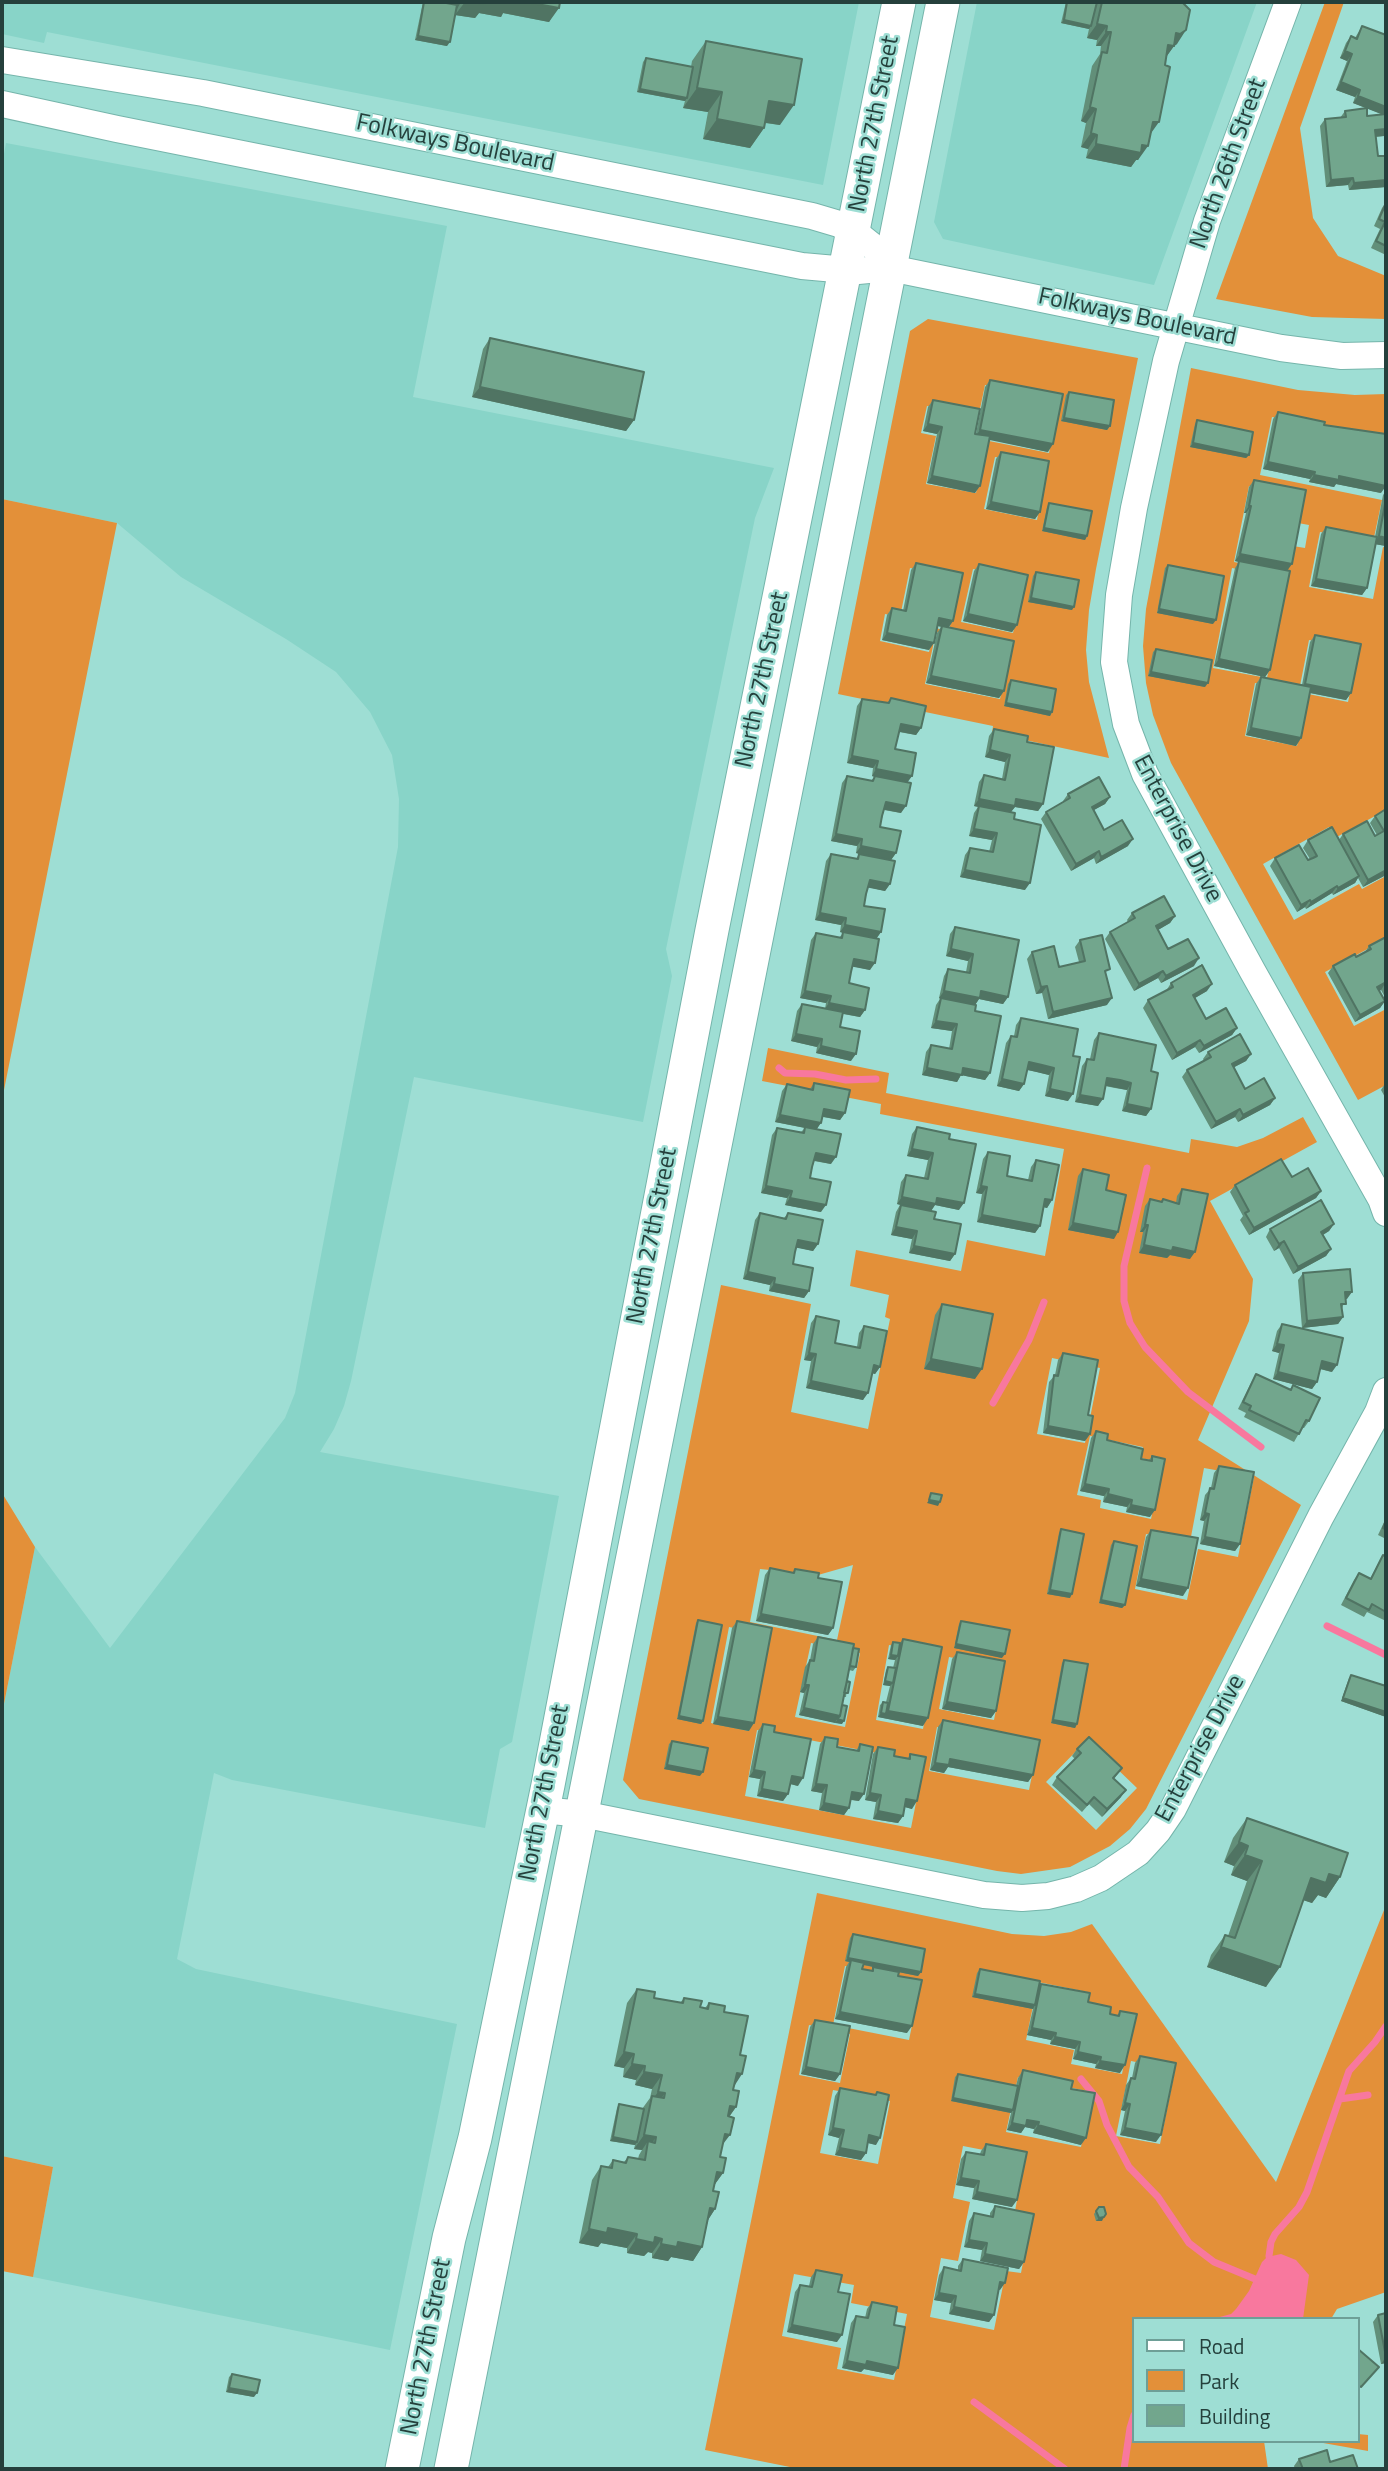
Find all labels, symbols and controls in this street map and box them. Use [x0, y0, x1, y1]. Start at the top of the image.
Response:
street label: North 27th Street [844, 33, 906, 215]
street label: North 26th Street [1185, 75, 1273, 253]
street label: Folkways Boulevard [353, 109, 557, 179]
street label: Folkways Boulevard [1035, 283, 1239, 353]
street label: North 27th Street [730, 589, 796, 771]
street label: Enterprise Drive [1126, 751, 1228, 907]
street label: North 27th Street [622, 1145, 684, 1327]
street label: Enterprise Drive [1150, 1671, 1252, 1827]
street label: North 27th Street [514, 1702, 576, 1884]
street label: North 27th Street [396, 2256, 458, 2438]
legend [1132, 2317, 1360, 2443]
text: Road [1199, 2330, 1244, 2362]
text: Park [1199, 2365, 1239, 2397]
text: Building [1199, 2400, 1270, 2432]

